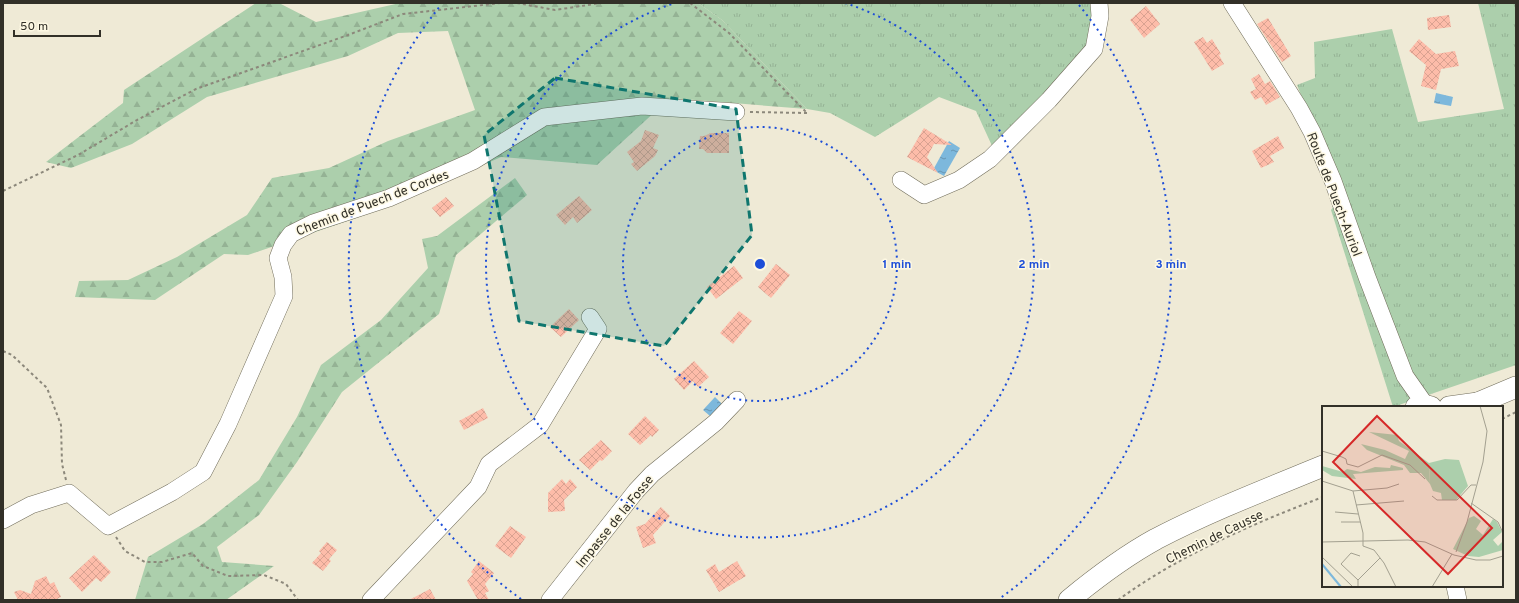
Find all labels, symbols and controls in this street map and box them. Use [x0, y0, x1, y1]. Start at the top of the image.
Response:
scale bar [14, 12, 100, 38]
text: 50 m [20, 19, 48, 35]
street label: Route de Puech-Auriol [1302, 130, 1364, 259]
street label: Chemin de Puech de Cordes [294, 167, 451, 240]
centre of rings [753, 257, 767, 271]
text: 1 min [883, 257, 911, 273]
text: 2 min [1018, 257, 1050, 273]
text: 3 min [1155, 257, 1187, 273]
inset map [1322, 406, 1503, 587]
street label: Impasse de la Fosse [573, 473, 658, 572]
street label: Chemin de Causse [1163, 507, 1266, 568]

